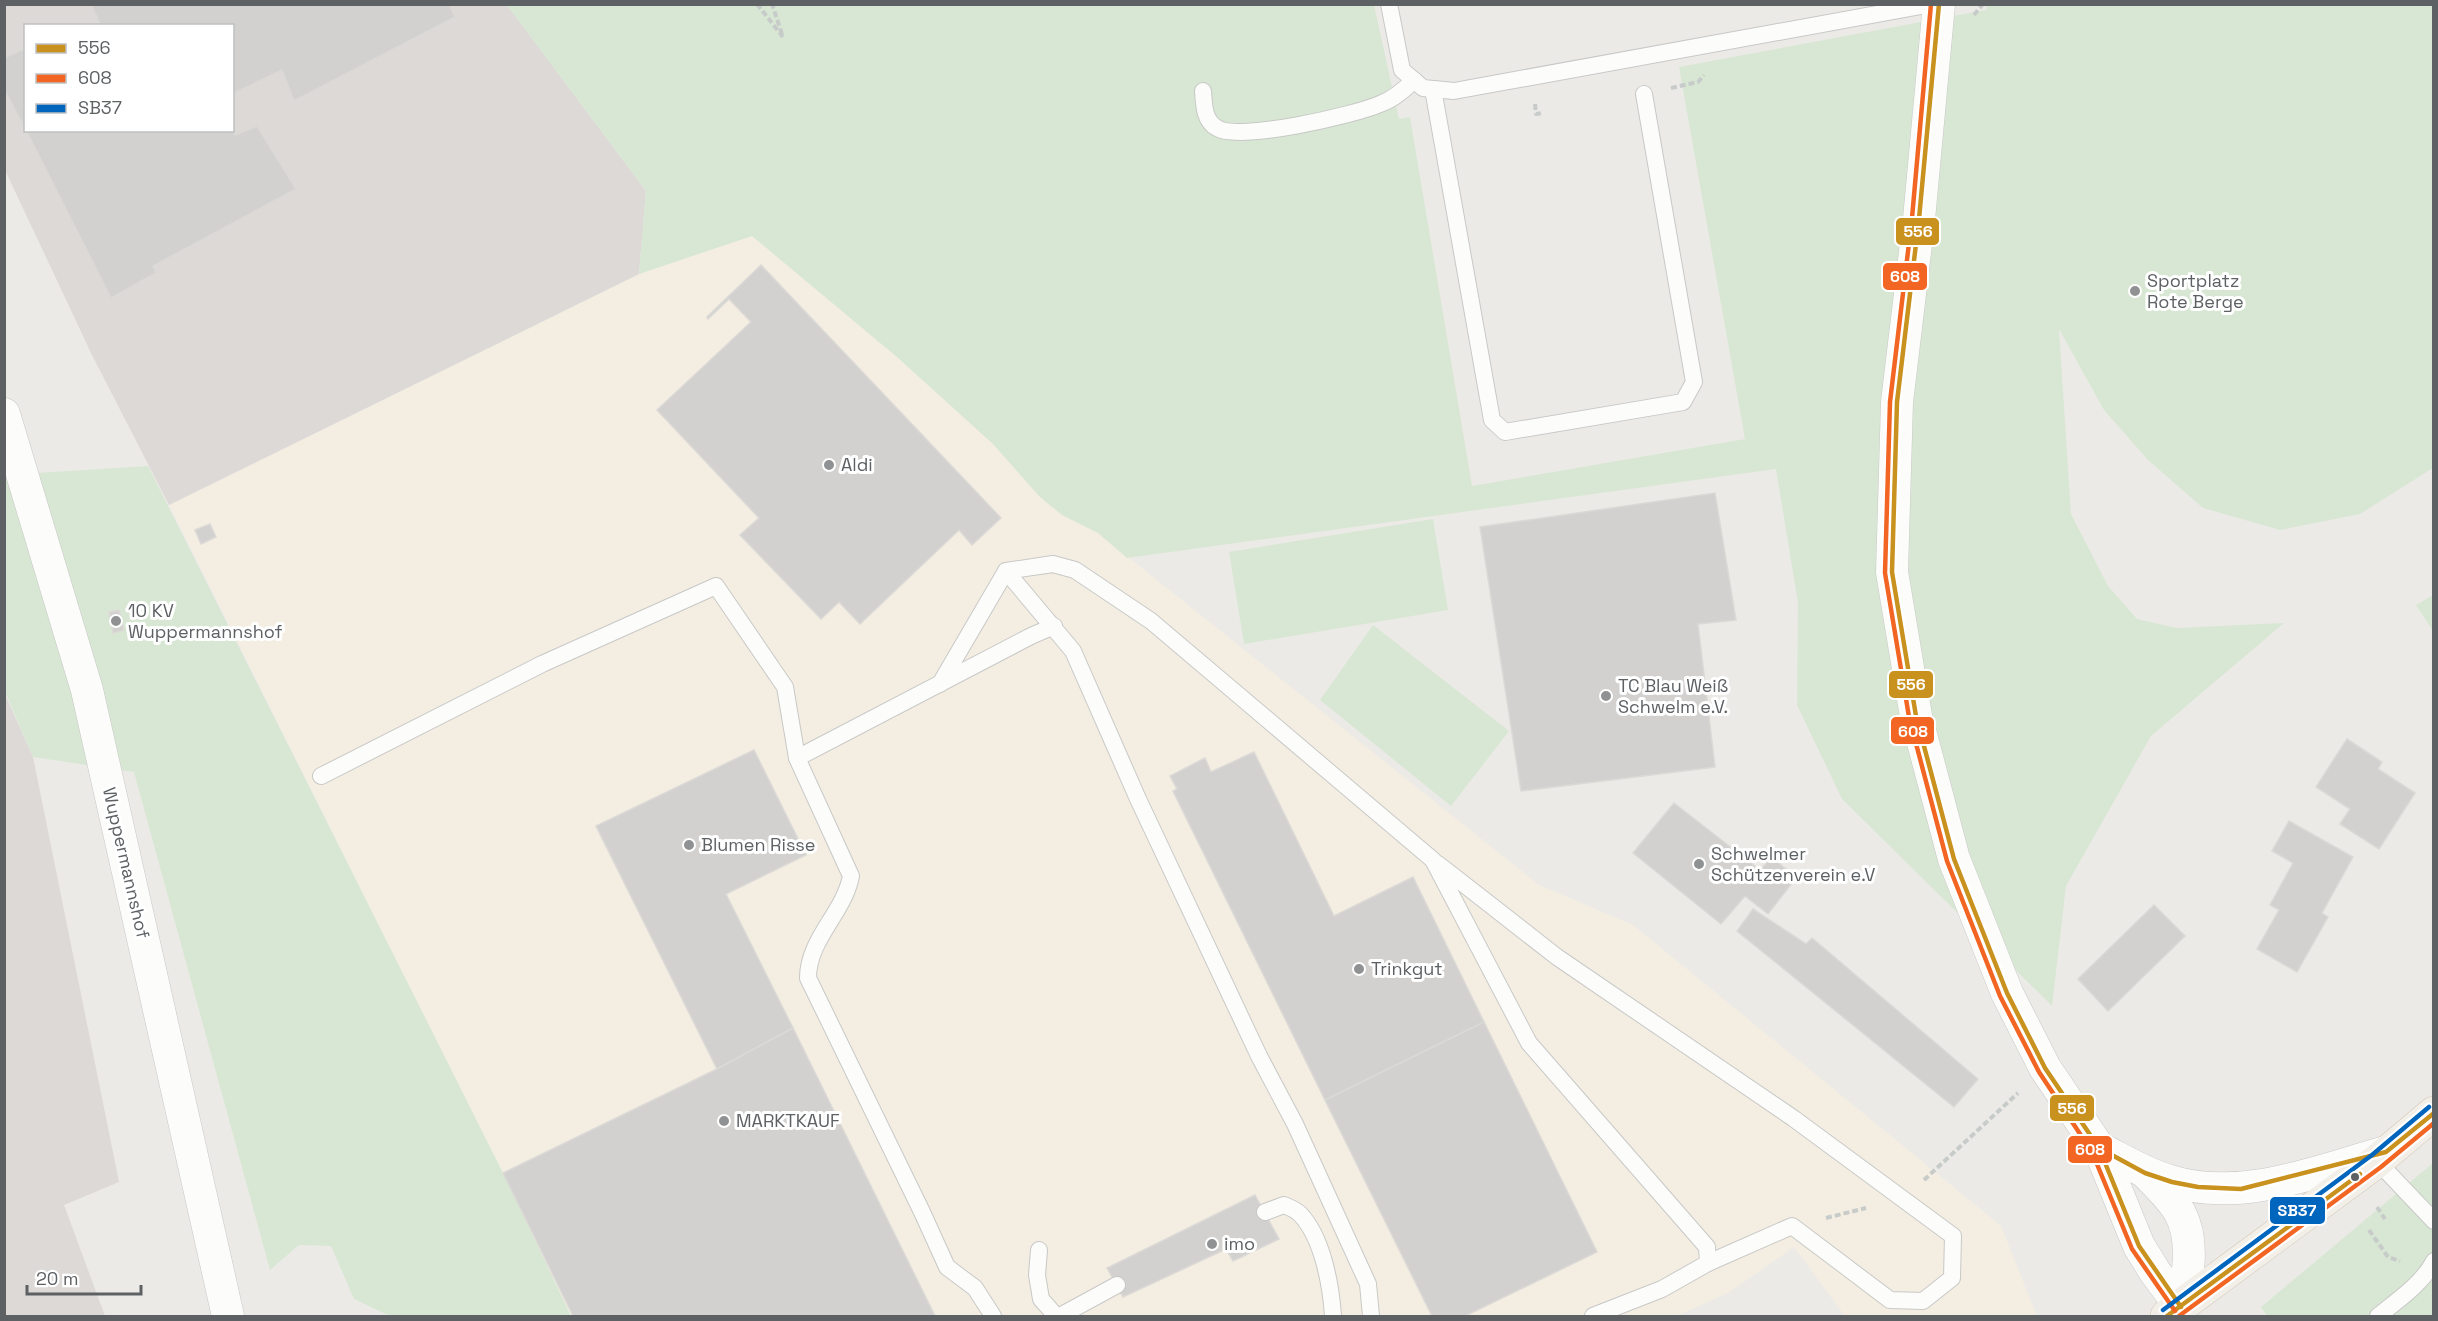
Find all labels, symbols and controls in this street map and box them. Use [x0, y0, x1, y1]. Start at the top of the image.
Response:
legend [24, 24, 234, 132]
text: 556 [78, 36, 111, 59]
text: 608 [78, 66, 112, 89]
text: SB37 [78, 96, 122, 119]
line badge: 556 [1895, 217, 1940, 246]
text: 556 [1903, 221, 1933, 242]
line badge: 608 [1882, 262, 1928, 291]
text: 608 [1890, 266, 1920, 287]
place label: Sportplatz Rote Berge [2147, 269, 2244, 313]
marker: Sportplatz Rote Berge [2128, 284, 2142, 298]
place label: Aldi [841, 453, 873, 476]
marker: Aldi [822, 458, 836, 472]
place label: 10 KV Wuppermannshof [128, 599, 283, 643]
marker: 10 KV Wuppermannshof [109, 614, 123, 628]
line badge: 556 [1888, 670, 1934, 699]
place label: TC Blau Weiß Schwelm e.V. [1618, 674, 1728, 718]
text: 556 [1896, 674, 1926, 695]
marker: TC Blau Weiß Schwelm e.V. [1599, 689, 1613, 703]
line badge: 608 [1890, 716, 1935, 745]
text: 608 [1898, 721, 1928, 742]
street label: Wuppermannshof [98, 785, 155, 941]
place label: Blumen Risse [701, 833, 816, 856]
marker: Blumen Risse [682, 838, 696, 852]
place label: Schwelmer Schützenverein e.V [1711, 842, 1875, 886]
marker: Schwelmer Schützenverein e.V [1692, 857, 1706, 871]
place label: Trinkgut [1371, 957, 1443, 980]
marker: Trinkgut [1352, 962, 1366, 976]
line badge: 556 [2049, 1094, 2095, 1122]
text: 556 [2057, 1098, 2087, 1119]
place label: MARKTKAUF [736, 1109, 840, 1132]
marker: MARKTKAUF [717, 1114, 731, 1128]
line badge: 608 [2067, 1135, 2113, 1164]
text: 608 [2075, 1139, 2105, 1160]
unlabelled marker [2349, 1171, 2361, 1183]
line badge: SB37 [2269, 1196, 2326, 1225]
text: SB37 [2278, 1200, 2317, 1221]
place label: imo [1224, 1232, 1255, 1255]
marker: imo [1205, 1237, 1219, 1251]
scale bar [27, 1258, 141, 1296]
text: 20 m [36, 1267, 79, 1290]

